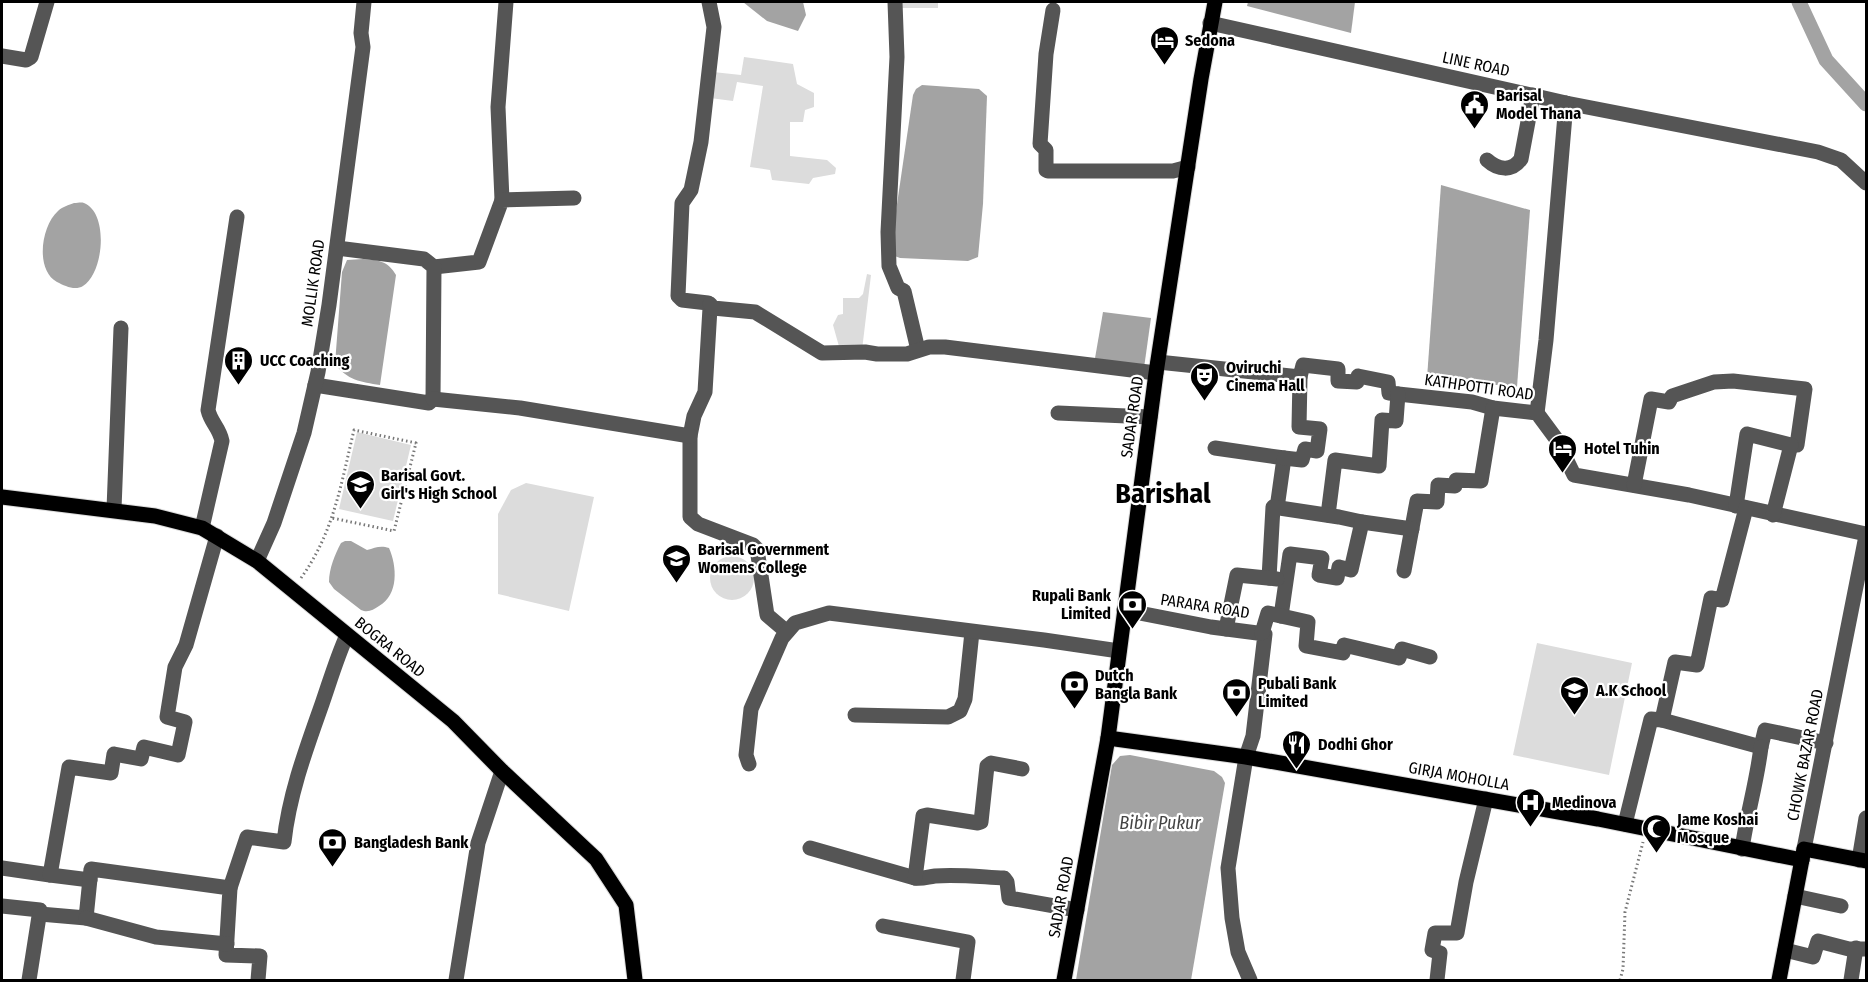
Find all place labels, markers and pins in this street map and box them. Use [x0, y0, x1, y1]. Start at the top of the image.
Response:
hotel icon: Sedona [1148, 24, 1180, 66]
place label: Sedona [1185, 31, 1235, 50]
place label: Barisal Model Thana [1496, 86, 1581, 123]
public building icon: Barisal Model Thana [1459, 88, 1491, 130]
building icon: UCC Coaching [223, 344, 255, 386]
place label: UCC Coaching [260, 351, 349, 370]
place label: Oviruchi Cinema Hall [1226, 358, 1305, 395]
theatre icon: Oviruchi Cinema Hall [1189, 360, 1221, 402]
hotel icon: Hotel Tuhin [1547, 432, 1579, 474]
place label: Hotel Tuhin [1584, 439, 1660, 458]
place label: Barisal Govt. Girl's High School [381, 466, 498, 503]
school or university icon: Barisal Govt. Girl's High School [344, 468, 376, 510]
place label: Barisal Government Womens College [698, 540, 830, 577]
school or university icon: Barisal Government Womens College [661, 542, 693, 584]
place label: Rupali Bank Limited [1032, 586, 1112, 623]
bank icon: Rupali Bank Limited [1116, 588, 1148, 630]
place label: Dutch Bangla Bank [1095, 666, 1178, 703]
bank icon: Dutch Bangla Bank [1058, 668, 1090, 710]
place label: Pubali Bank Limited [1258, 674, 1337, 711]
school or university icon: A.K School [1559, 674, 1591, 716]
bank icon: Pubali Bank Limited [1221, 676, 1253, 718]
place label: A.K School [1595, 681, 1667, 700]
restaurant icon: Dodhi Ghor [1281, 728, 1313, 770]
place label: Dodhi Ghor [1318, 735, 1393, 754]
hospital icon: Medinova [1515, 786, 1547, 828]
place label: Medinova [1552, 793, 1617, 812]
place label: Jame Koshai Mosque [1676, 810, 1758, 847]
mosque icon: Jame Koshai Mosque [1640, 812, 1672, 854]
bank icon: Bangladesh Bank [317, 826, 349, 868]
place label: Bangladesh Bank [354, 833, 469, 852]

